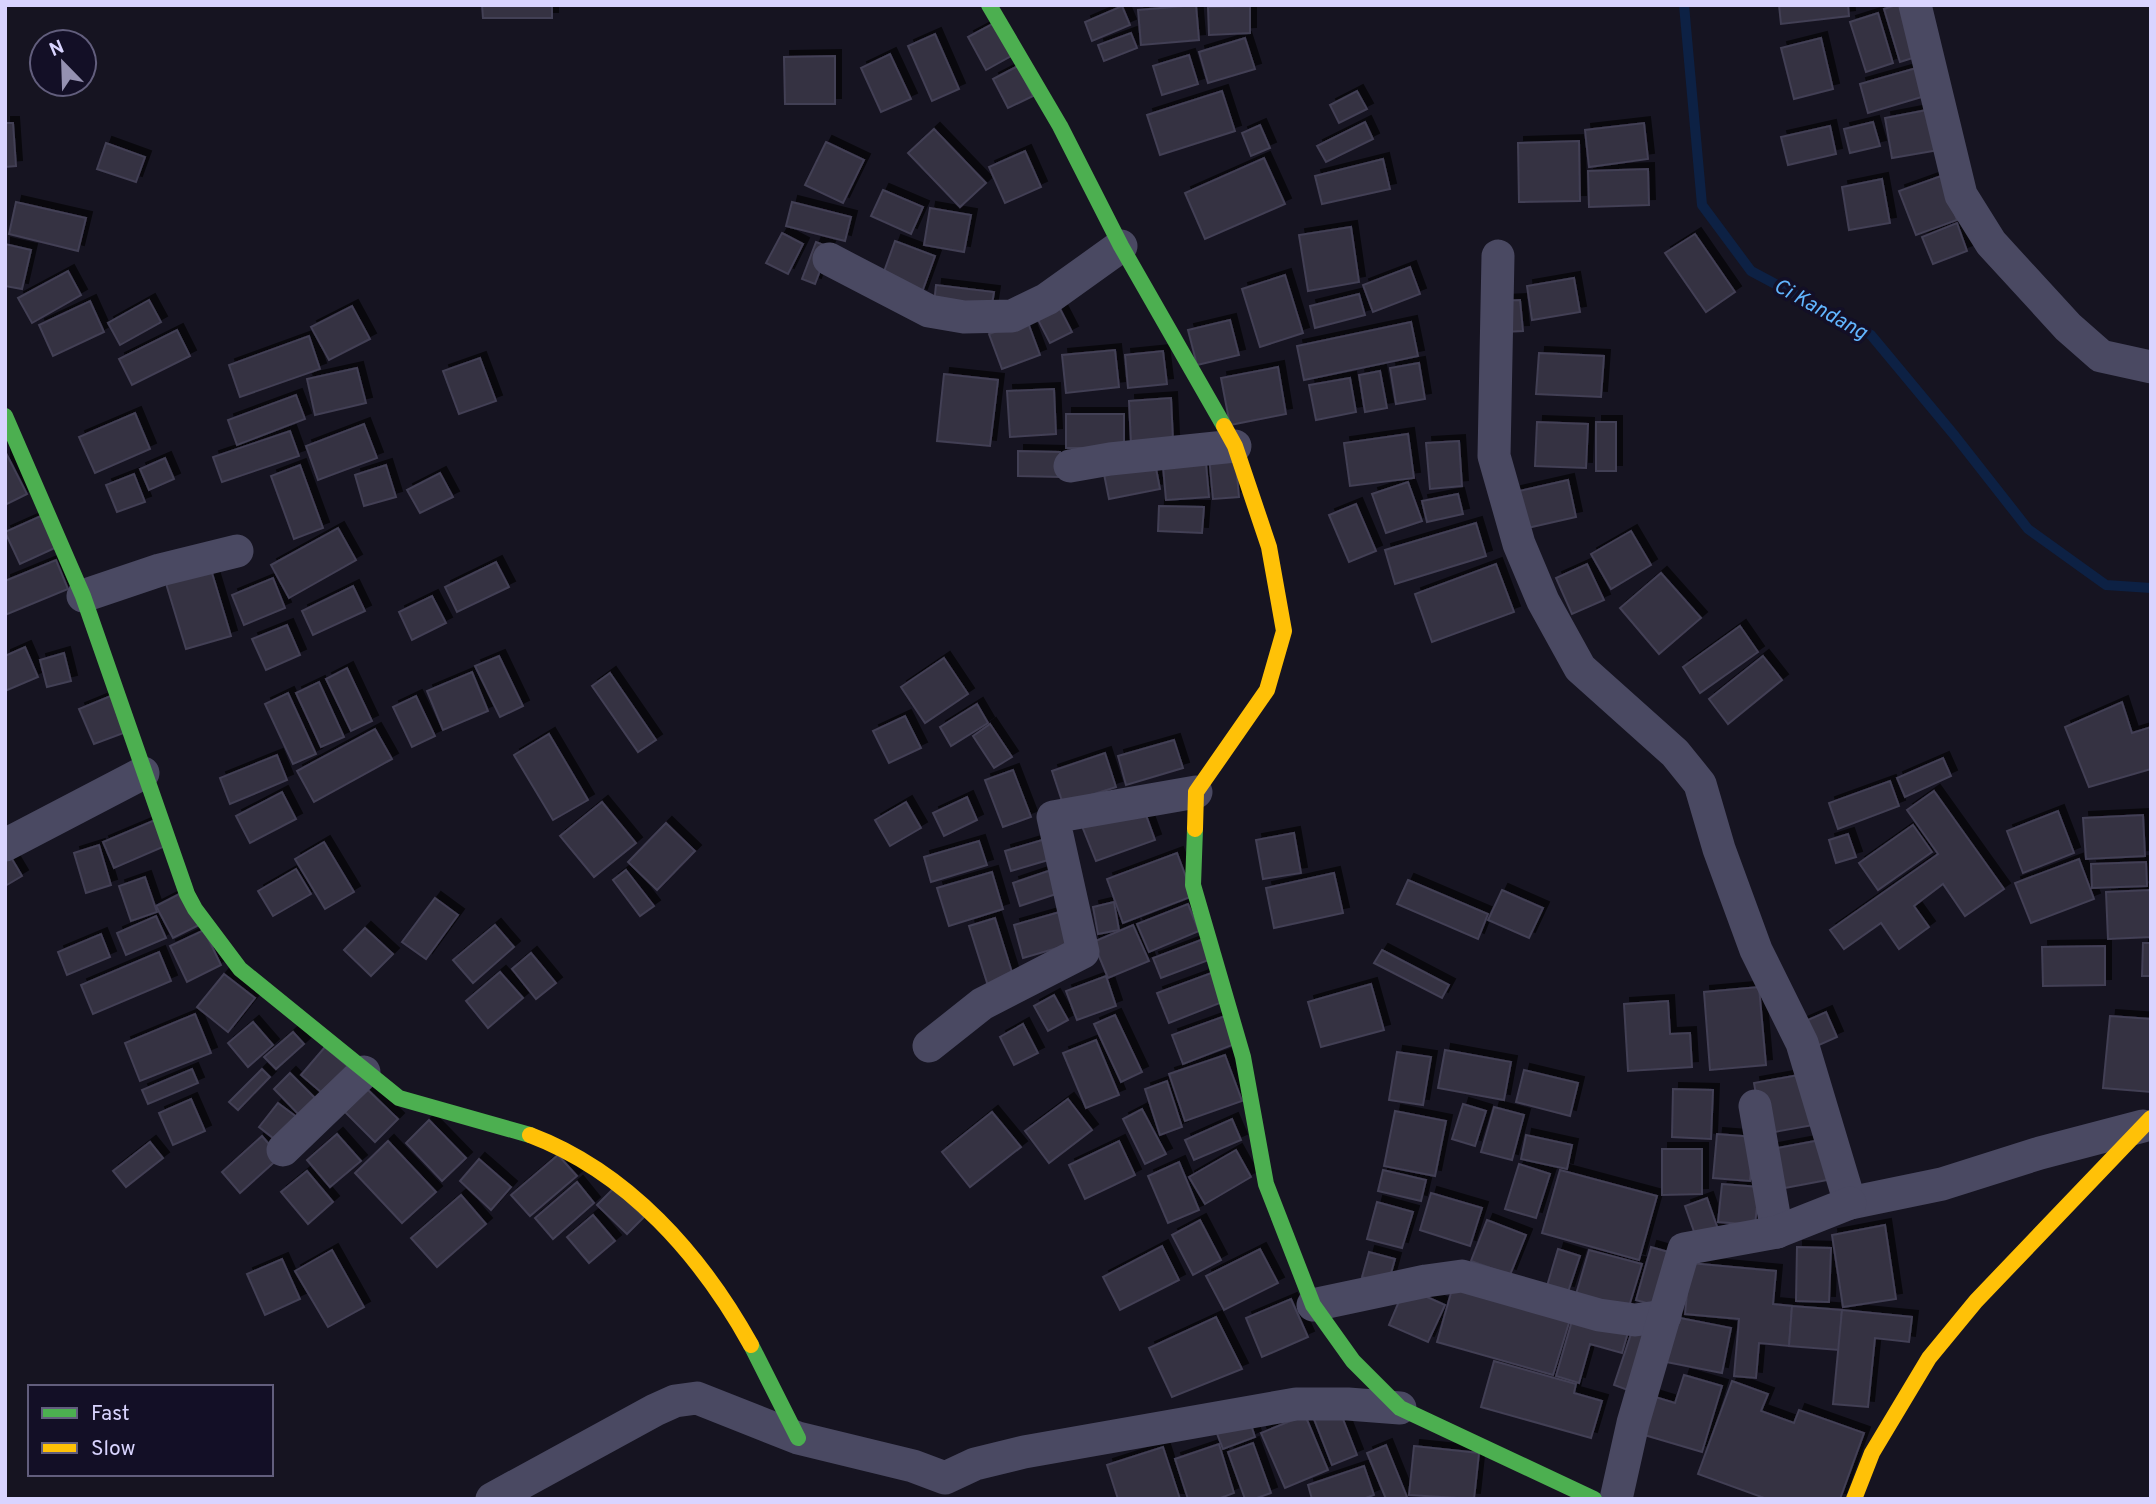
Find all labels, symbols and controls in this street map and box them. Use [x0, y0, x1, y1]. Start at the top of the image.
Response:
north arrow [28, 28, 98, 98]
text: N [46, 35, 68, 63]
water label: Ci Kandang [1768, 273, 1872, 347]
legend [28, 1385, 273, 1476]
text: Fast [91, 1401, 130, 1428]
text: Slow [91, 1436, 136, 1463]

